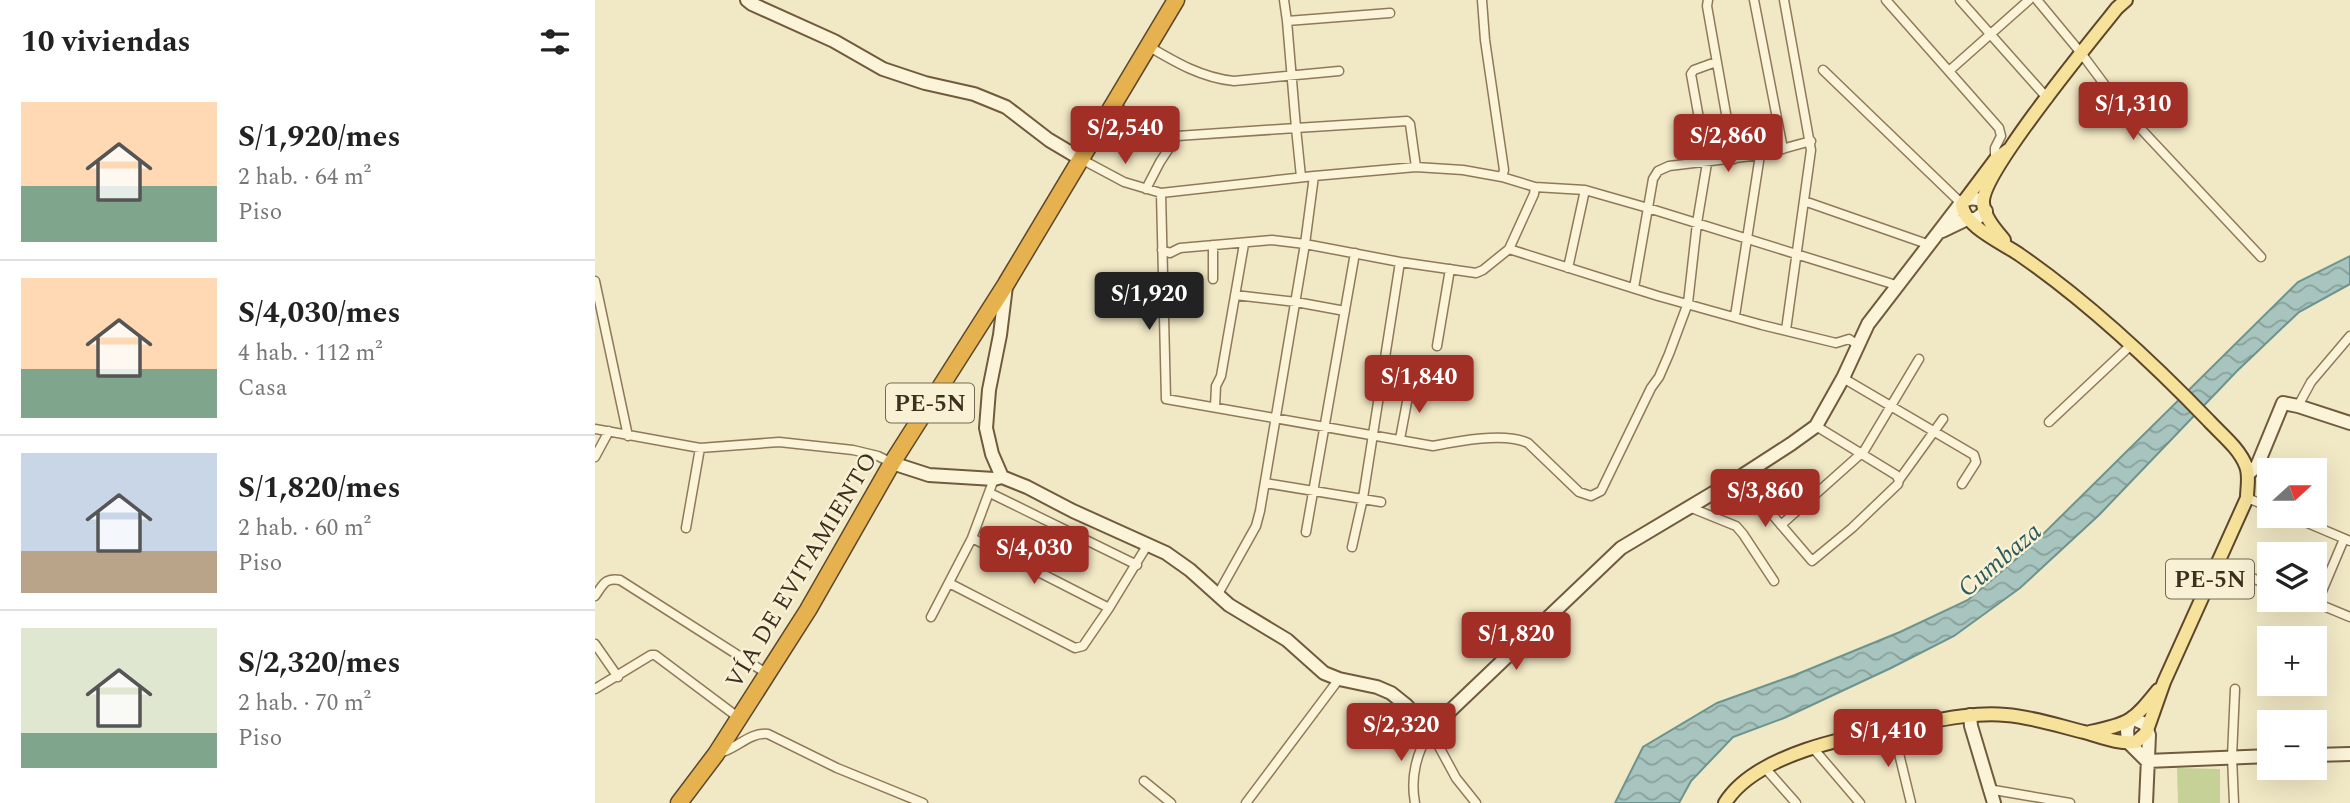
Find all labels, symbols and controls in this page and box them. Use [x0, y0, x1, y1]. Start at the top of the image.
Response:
text: 10 viviendas [21, 19, 191, 65]
icon: filters [536, 23, 574, 61]
pin: S/1,310 [2068, 82, 2198, 142]
text: S/1,310 [2095, 87, 2171, 122]
pin: S/2,540 [1060, 106, 1190, 166]
text: S/2,540 [1087, 111, 1163, 146]
text: S/1,920/mes [238, 114, 401, 160]
pin: S/2,860 [1663, 114, 1793, 174]
text: S/2,860 [1690, 119, 1766, 154]
icon: home [77, 130, 161, 214]
text: 2 hab. · 64 m² [238, 160, 371, 195]
text: Piso [238, 195, 282, 230]
pin: S/1,920 [1084, 272, 1214, 332]
text: S/1,920 [1111, 277, 1187, 312]
text: S/4,030/mes [238, 290, 401, 336]
icon: home [77, 306, 161, 390]
text: 4 hab. · 112 m² [238, 336, 383, 371]
pin: S/1,840 [1354, 356, 1484, 415]
text: S/1,840 [1381, 360, 1457, 395]
text: Casa [238, 371, 287, 406]
road number: PE-5N [886, 384, 974, 422]
street label: VÍA DE EVITAMIENTO [717, 445, 887, 696]
north arrow [2257, 458, 2327, 528]
map controls [2257, 458, 2327, 780]
text: S/1,820/mes [238, 465, 401, 511]
pin: S/3,860 [1700, 470, 1830, 529]
text: S/3,860 [1727, 474, 1803, 509]
icon: home [77, 481, 161, 565]
text: 2 hab. · 60 m² [238, 511, 371, 546]
water label: Cumbaza [1949, 512, 2051, 607]
pin: S/4,030 [969, 526, 1099, 586]
text: S/4,030 [996, 531, 1072, 566]
button: layers [2257, 542, 2327, 612]
text: Piso [238, 546, 282, 581]
road number: PE-5N [2166, 559, 2254, 598]
pin: S/1,820 [1451, 612, 1581, 672]
text: S/1,820 [1478, 617, 1554, 652]
button: + [2257, 626, 2327, 696]
text: S/2,320/mes [238, 640, 401, 686]
icon: home [77, 656, 161, 740]
text: 2 hab. · 70 m² [238, 686, 371, 721]
pin: S/2,320 [1336, 704, 1466, 763]
text: S/2,320 [1363, 708, 1439, 743]
pin: S/1,410 [1823, 710, 1953, 769]
button: − [2257, 710, 2327, 780]
text: S/1,410 [1850, 714, 1926, 749]
text: Piso [238, 721, 282, 756]

